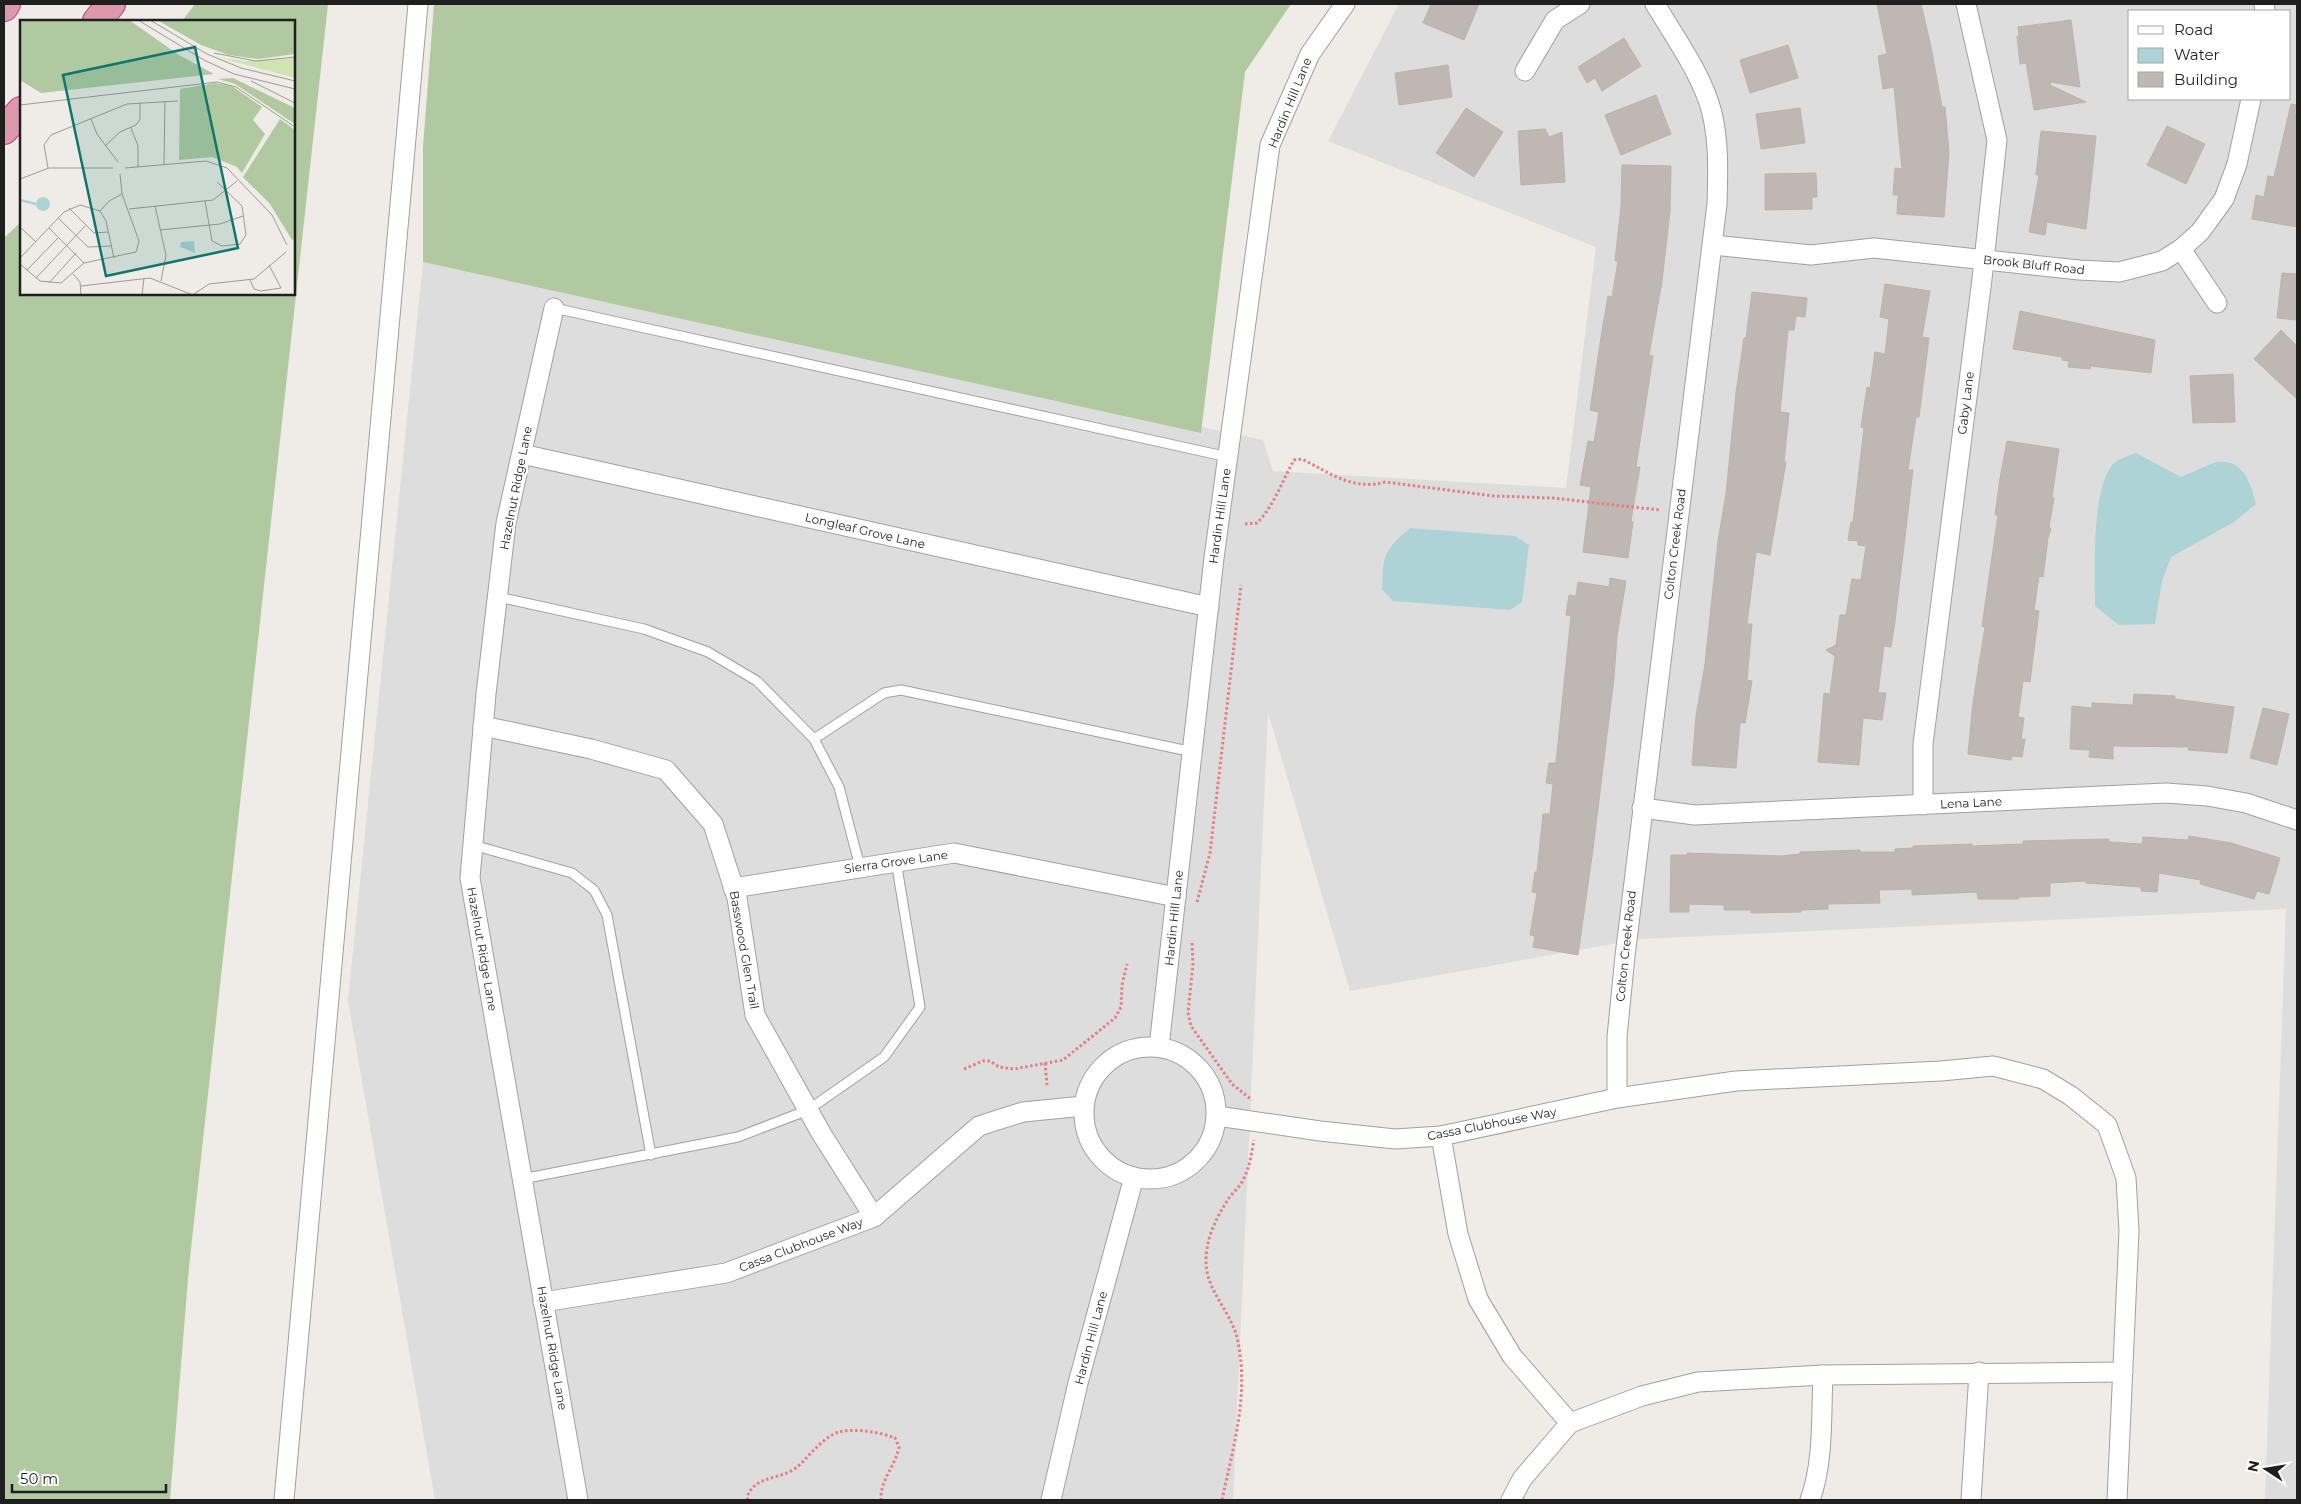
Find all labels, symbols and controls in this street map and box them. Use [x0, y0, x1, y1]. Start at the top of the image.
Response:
legend [2128, 10, 2291, 100]
inset map [20, 20, 295, 295]
text: Road [2174, 20, 2213, 39]
text: Water [2174, 45, 2220, 64]
street label: Hardin Hill Lane [1265, 55, 1315, 150]
text: Building [2174, 70, 2238, 89]
street label: Brook Bluff Road [1982, 252, 2086, 277]
street label: Gaby Lane [1954, 371, 1977, 435]
street label: Hazelnut Ridge Lane [496, 425, 535, 551]
street label: Hardin Hill Lane [1205, 467, 1234, 565]
street label: Colton Creek Road [1660, 488, 1689, 600]
street label: Longleaf Grove Lane [804, 509, 927, 552]
street label: Lena Lane [1940, 793, 2002, 812]
street label: Sierra Grove Lane [843, 847, 949, 876]
street label: Hardin Hill Lane [1161, 869, 1186, 967]
street label: Hazelnut Ridge Lane [464, 886, 501, 1012]
street label: Basswood Glen Trail [727, 890, 762, 1010]
street label: Colton Creek Road [1612, 890, 1639, 1002]
street label: Cassa Clubhouse Way [1426, 1104, 1558, 1143]
street label: Cassa Clubhouse Way [737, 1214, 865, 1275]
street label: Hazelnut Ridge Lane [534, 1285, 571, 1411]
street label: Hardin Hill Lane [1071, 1289, 1110, 1386]
north arrow [2241, 1444, 2291, 1494]
text: N [2243, 1459, 2263, 1474]
scale bar [12, 1462, 166, 1494]
text: 50 m [20, 1469, 58, 1488]

